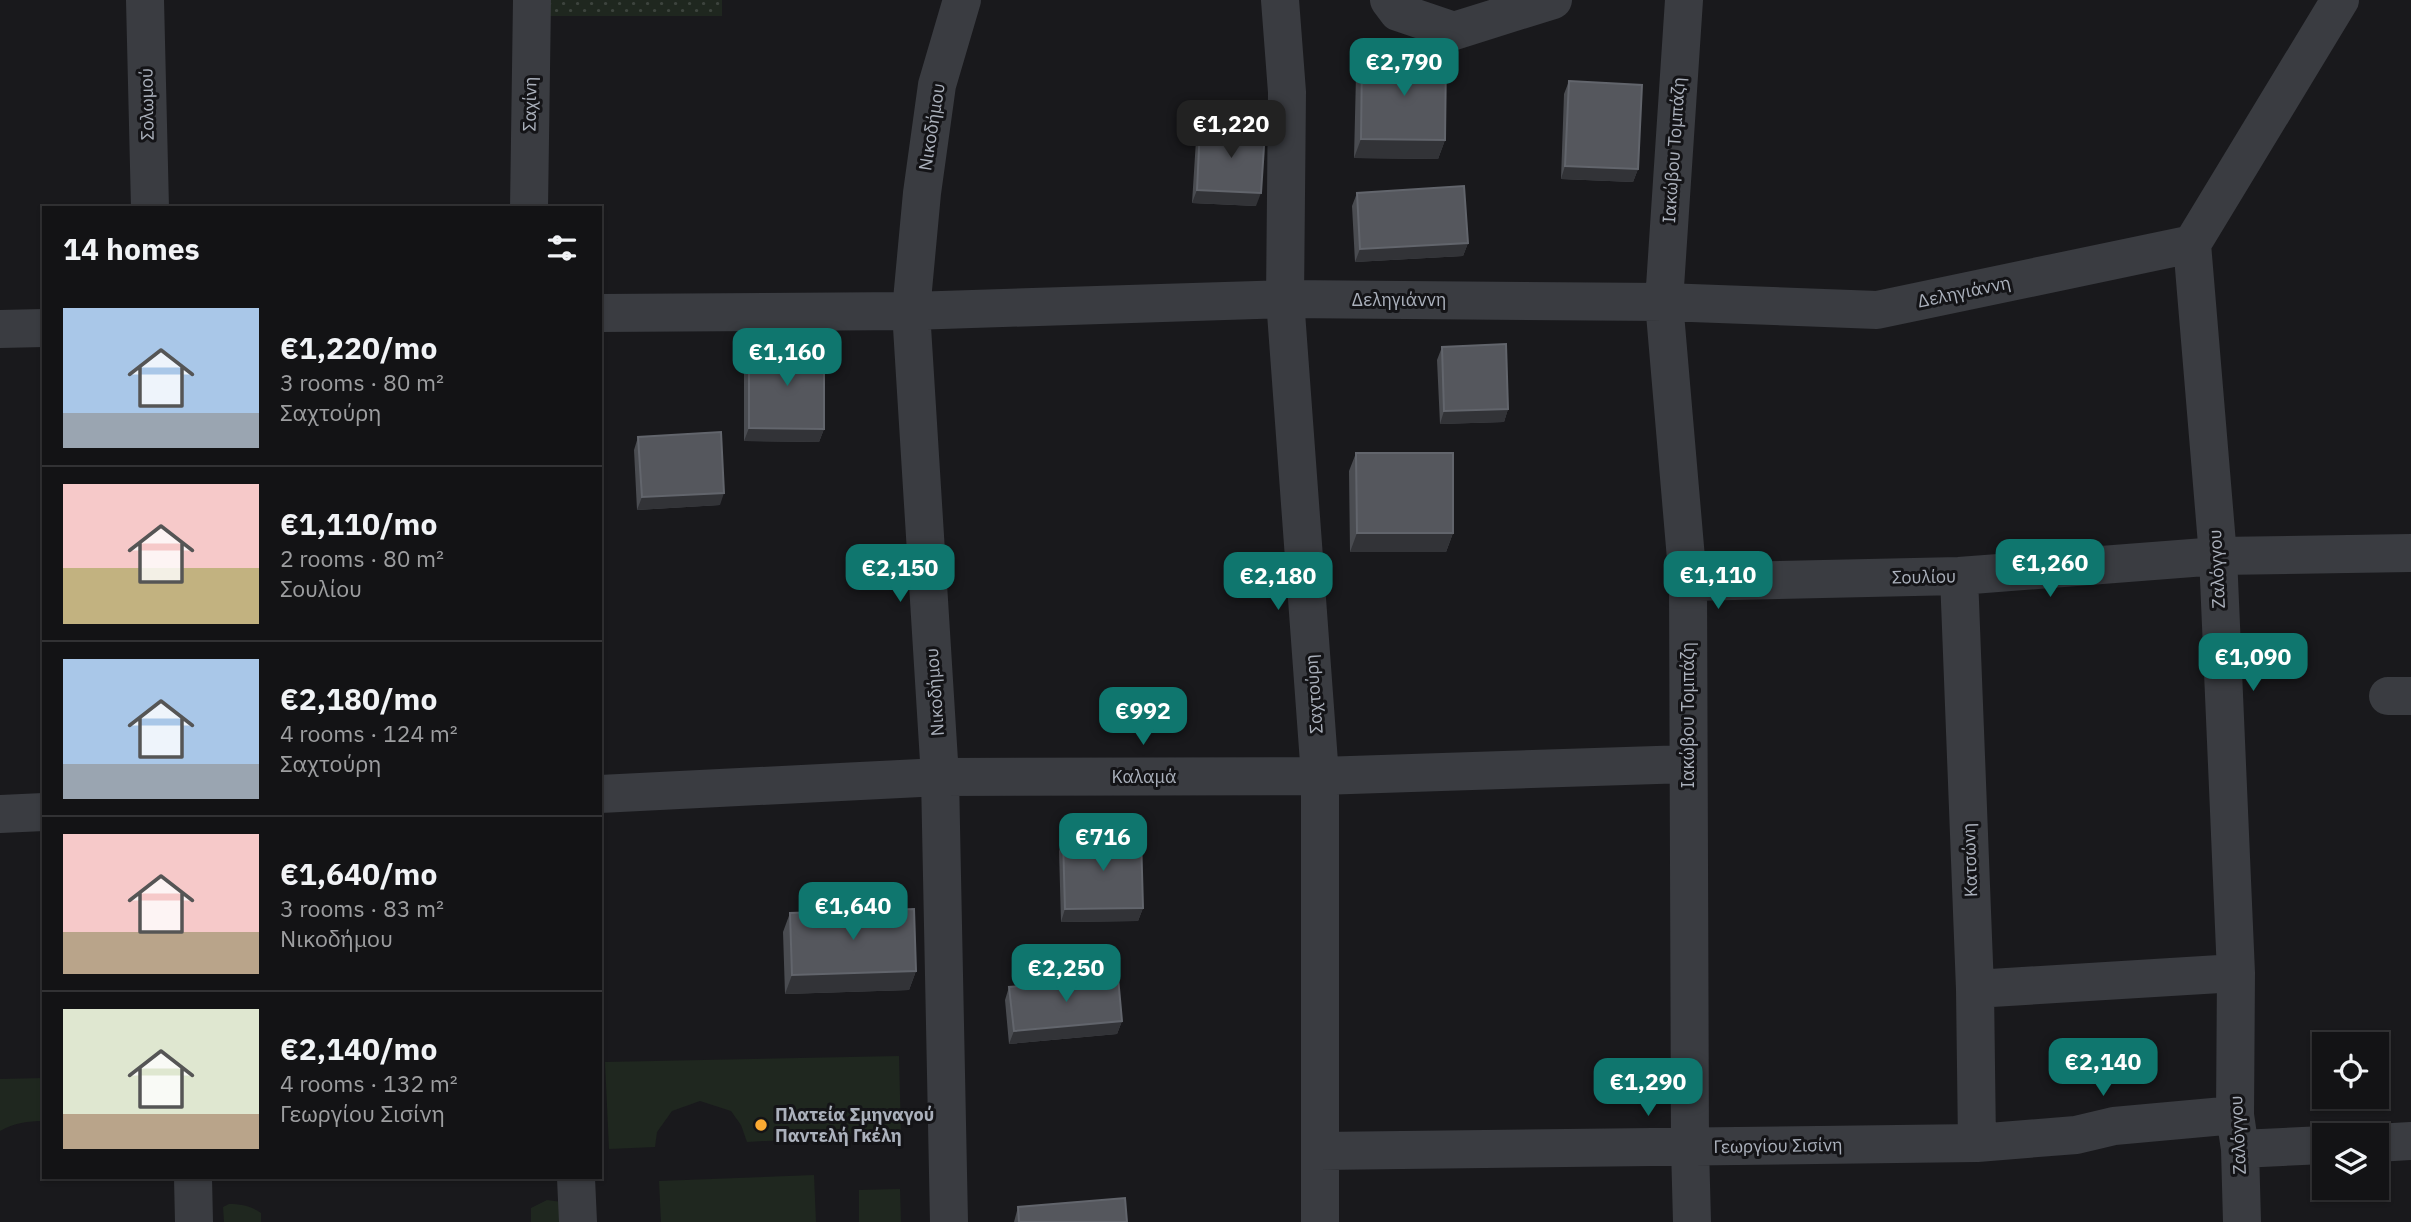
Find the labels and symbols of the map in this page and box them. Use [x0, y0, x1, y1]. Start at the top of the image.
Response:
pin: €2,790 [1347, 38, 1461, 98]
street label: Σολωμού [134, 68, 159, 140]
street label: Σαχίνη [518, 76, 541, 132]
street label: Ιακώβου Τομπάζη [1657, 76, 1690, 224]
street label: Νικοδήμου [913, 81, 950, 172]
pin: €1,220 [1174, 100, 1288, 160]
street label: Δεληγιάννη [1915, 270, 2013, 313]
street label: Δεληγιάννη [1352, 288, 1446, 311]
pin: €1,160 [730, 328, 844, 388]
street label: Ζαλόγγου [2203, 529, 2230, 609]
pin: €1,260 [1993, 540, 2107, 599]
pin: €2,150 [843, 544, 957, 604]
pin: €2,180 [1221, 552, 1335, 612]
pin: €1,110 [1661, 552, 1775, 611]
street label: Σουλίου [1892, 564, 1956, 589]
pin: €1,090 [2196, 634, 2310, 693]
street label: Ιακώβου Τομπάζη [1676, 642, 1699, 788]
street label: Νικοδήμου [920, 647, 949, 737]
street label: Σαχτούρη [1299, 654, 1328, 734]
pin: €992 [1102, 688, 1184, 747]
street label: Καλαμά [1111, 765, 1177, 788]
pin: €716 [1062, 814, 1144, 873]
street label: Κατσώνη [1957, 822, 1982, 898]
pin: €1,640 [796, 883, 910, 942]
pin: €2,250 [1009, 944, 1123, 1004]
pin: €2,140 [2046, 1038, 2160, 1098]
pin: €1,290 [1591, 1058, 1705, 1118]
street label: Ζαλόγγου [2224, 1095, 2251, 1175]
place label: Πλατεία Σμηναγού Παντελή Γκέλη [775, 1103, 934, 1147]
marker: Πλατεία Σμηναγού Παντελή Γκέλη [753, 1117, 769, 1133]
street label: Γεωργίου Σισίνη [1713, 1133, 1843, 1158]

